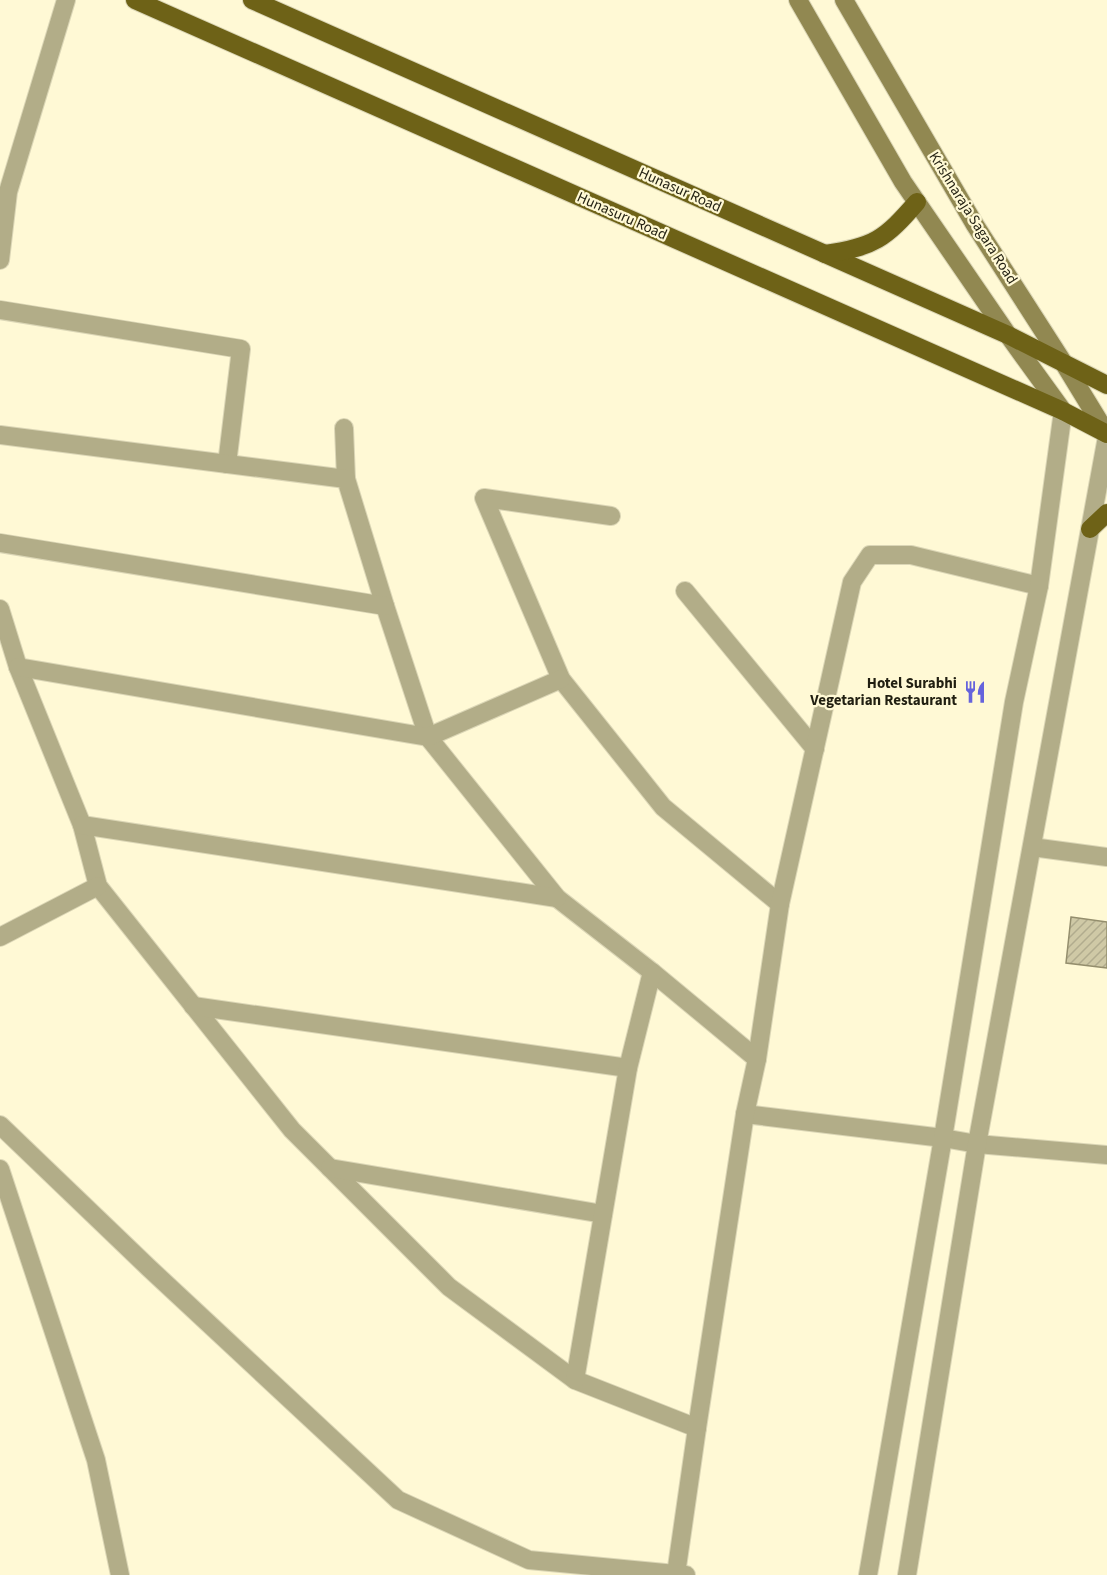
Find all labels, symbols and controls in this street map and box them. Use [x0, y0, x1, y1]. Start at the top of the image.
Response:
street label: Krishnaraja Sagara Road [924, 148, 1022, 288]
street label: Hunasur Road [635, 162, 725, 218]
street label: Hunasuru Road [574, 187, 670, 245]
place label: Hotel Surabhi Vegetarian Restaurant [809, 673, 957, 711]
restaurant icon: Hotel Surabhi Vegetarian Restaurant [962, 679, 988, 705]

